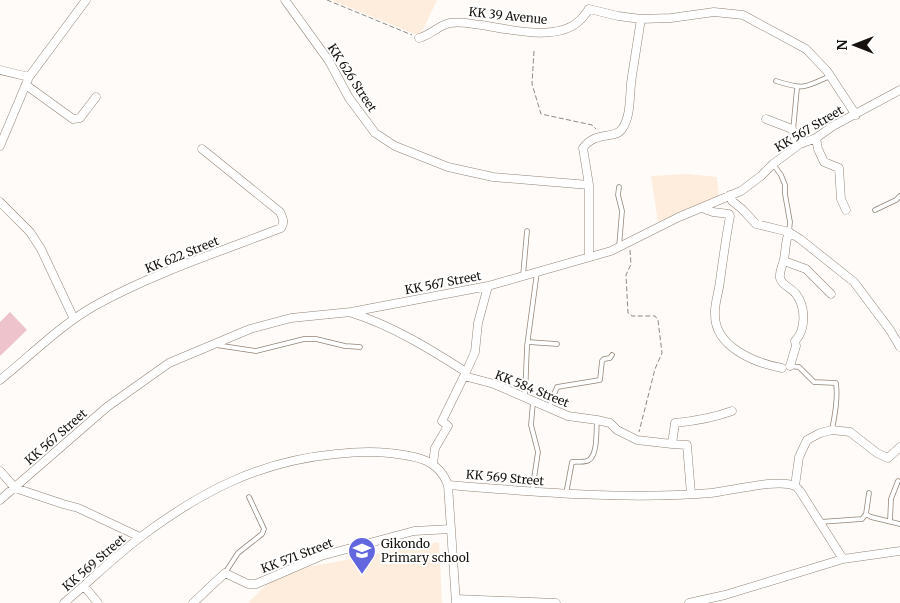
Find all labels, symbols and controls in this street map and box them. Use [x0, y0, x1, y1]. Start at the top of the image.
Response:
street label: KK 39 Avenue [468, 4, 548, 27]
north arrow [830, 20, 880, 70]
text: N [833, 39, 851, 51]
street label: KK 626 Street [325, 41, 380, 115]
street label: KK 567 Street [772, 102, 846, 155]
street label: KK 622 Street [143, 233, 221, 276]
street label: KK 567 Street [403, 268, 483, 297]
street label: KK 584 Street [493, 367, 572, 410]
street label: KK 567 Street [22, 405, 90, 468]
street label: KK 569 Street [465, 467, 545, 488]
street label: KK 569 Street [59, 531, 128, 594]
street label: KK 571 Street [259, 535, 335, 576]
school or university icon: Gikondo Primary school [347, 536, 377, 575]
place label: Gikondo Primary school [381, 536, 470, 565]

